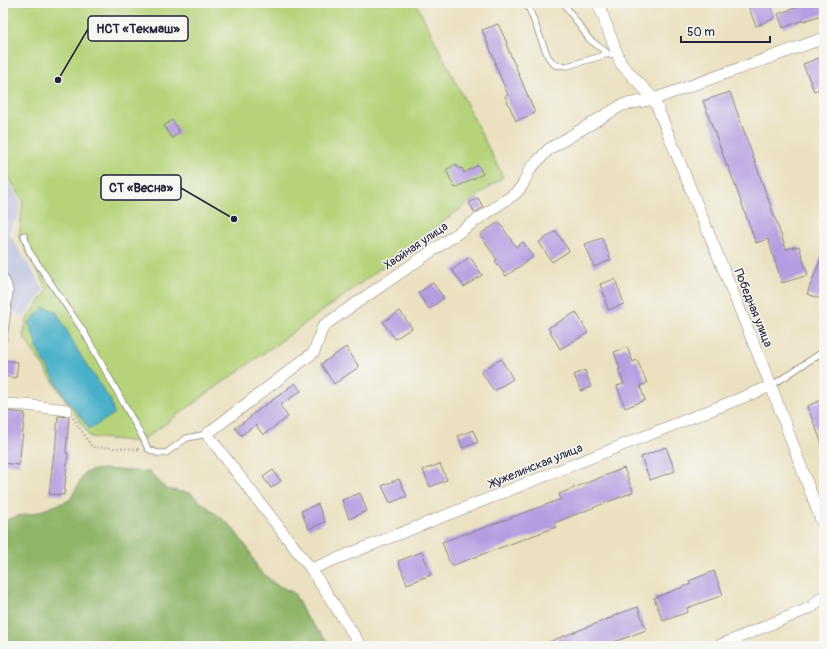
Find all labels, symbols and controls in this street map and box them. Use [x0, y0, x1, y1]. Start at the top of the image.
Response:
callout: НСТ «Текмаш» [88, 16, 188, 41]
scale bar [681, 18, 770, 44]
text: НСТ «Текмаш» [96, 21, 180, 37]
text: 50 m [687, 25, 715, 40]
callout: СТ «Весна» [101, 175, 181, 200]
text: СТ «Весна» [109, 180, 173, 196]
street label: Хвойная улица [381, 219, 451, 273]
street label: Победная улица [730, 267, 776, 350]
street label: Жужелинская улица [485, 440, 585, 492]

